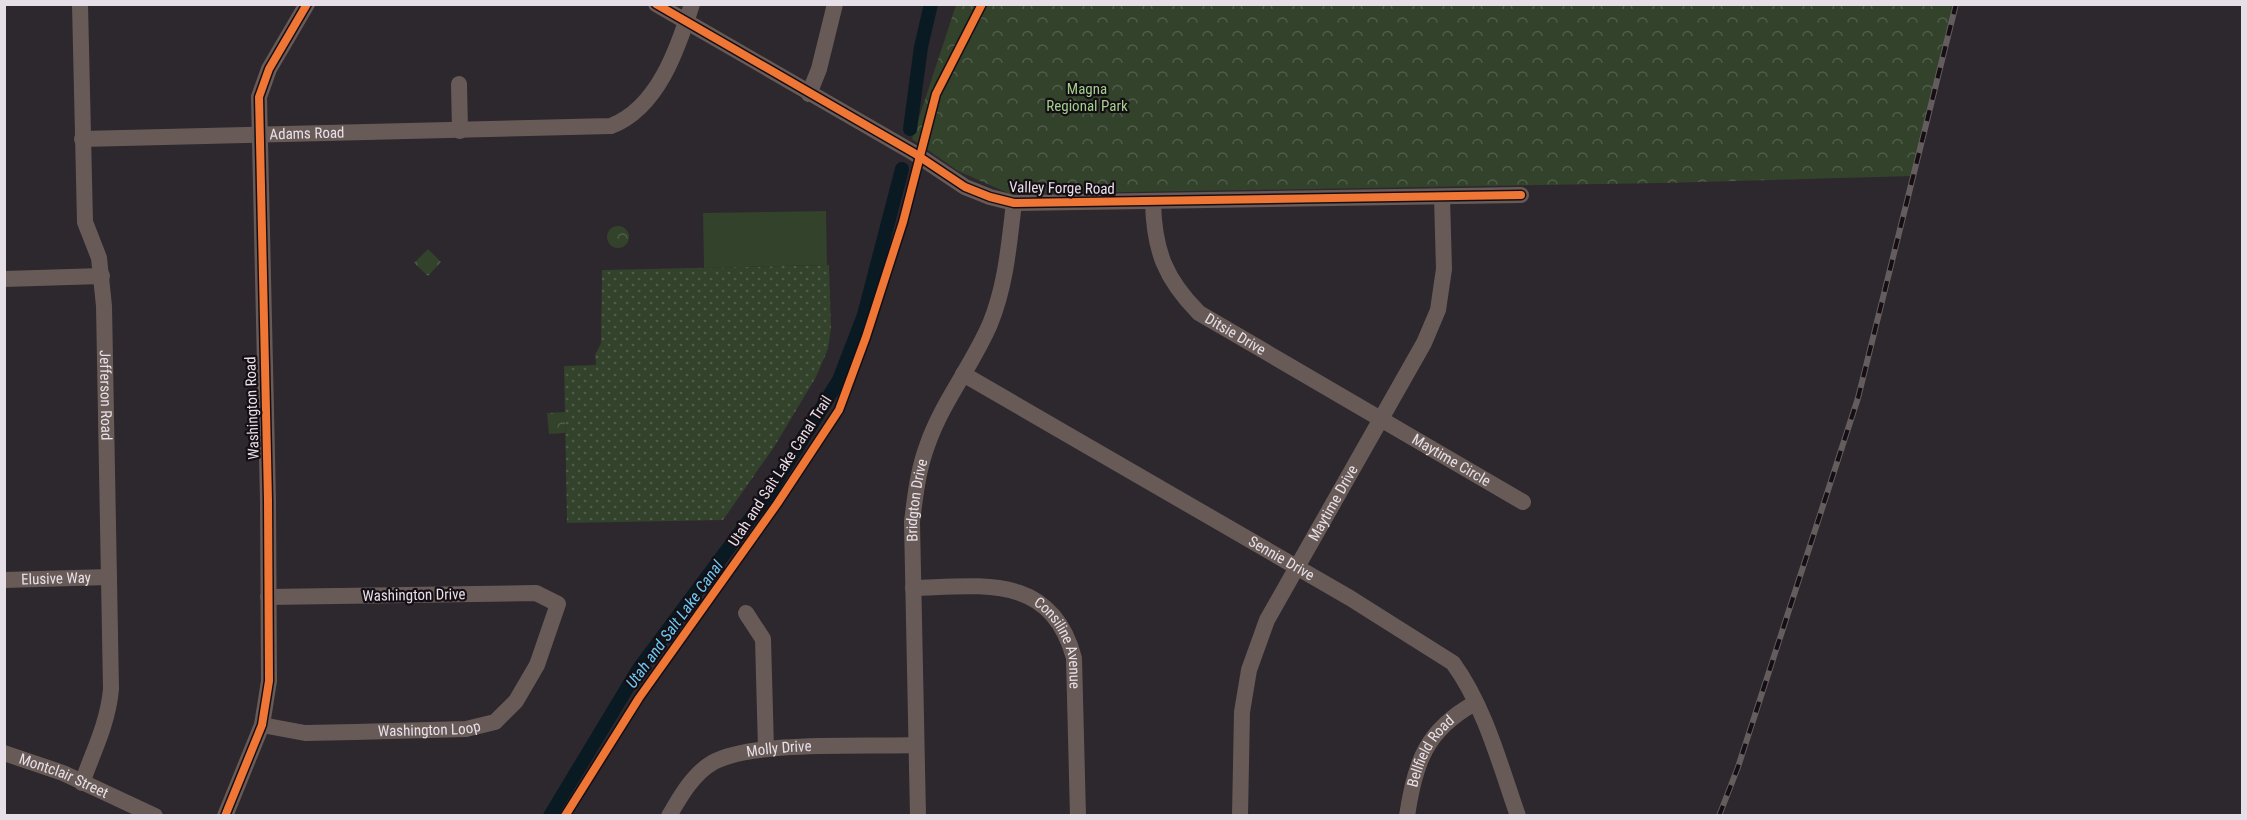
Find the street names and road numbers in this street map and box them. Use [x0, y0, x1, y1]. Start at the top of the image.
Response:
street label: Adams Road [269, 124, 345, 143]
street label: Valley Forge Road [1009, 178, 1115, 198]
street label: Ditsie Drive [1202, 310, 1269, 359]
street label: Jefferson Road [96, 350, 115, 440]
street label: Washington Road [241, 356, 263, 460]
street label: Utah and Salt Lake Canal Trail [724, 392, 836, 550]
street label: Maytime Circle [1409, 430, 1494, 490]
street label: Bridgton Drive [903, 457, 931, 542]
street label: Maytime Drive [1305, 462, 1362, 544]
street label: Sennie Drive [1245, 532, 1318, 584]
street label: Elusive Way [21, 569, 91, 589]
street label: Washington Drive [362, 585, 466, 605]
street label: Consiline Avenue [1031, 593, 1084, 689]
street label: Bellfield Road [1403, 711, 1458, 789]
street label: Washington Loop [378, 717, 482, 740]
street label: Molly Drive [745, 737, 812, 761]
street label: Montclair Street [17, 750, 111, 802]

